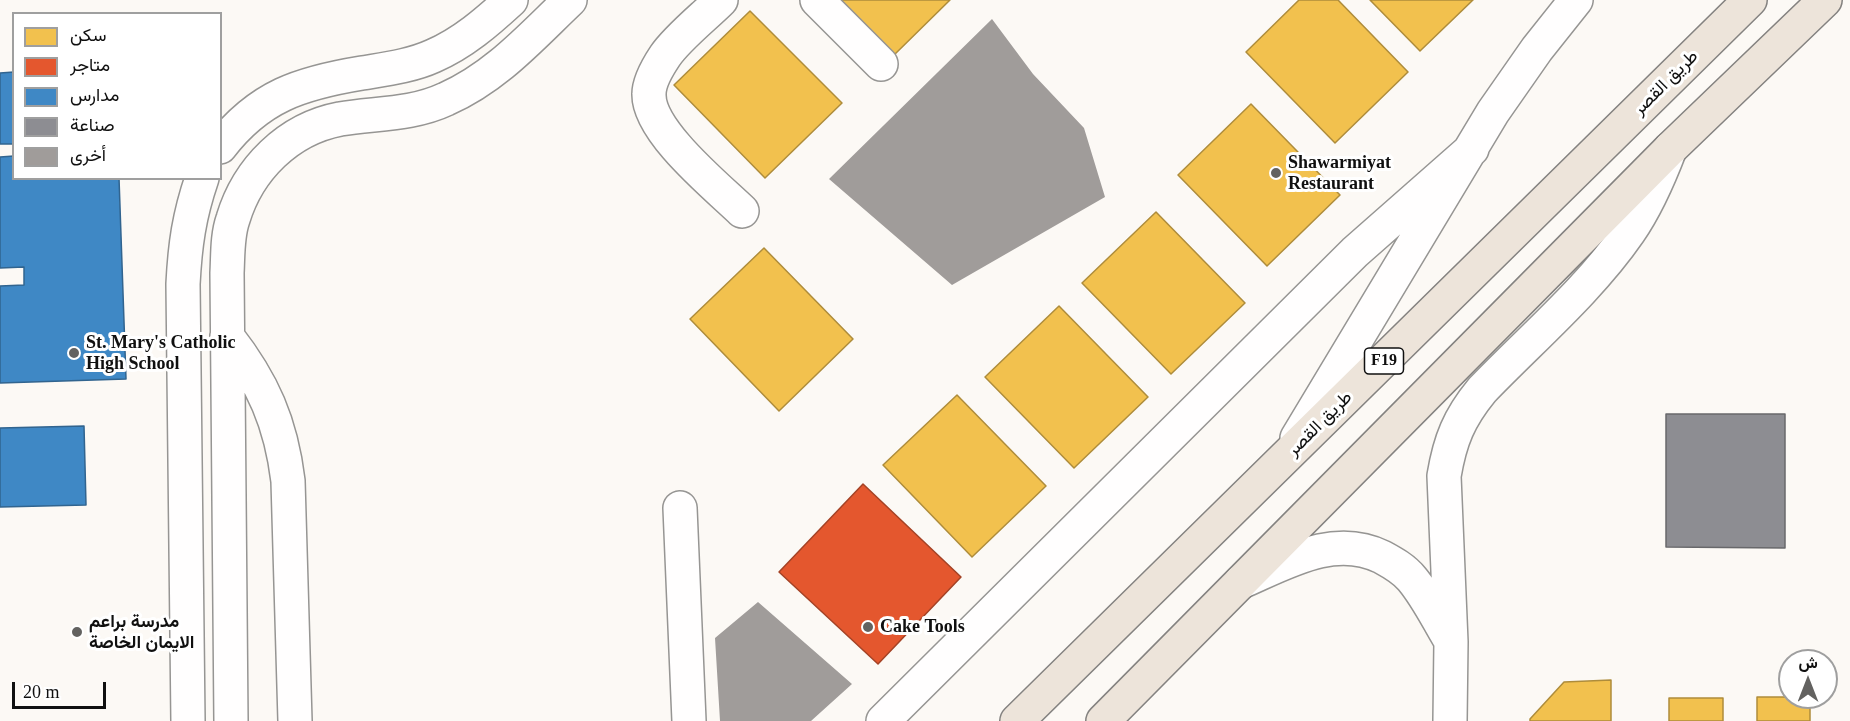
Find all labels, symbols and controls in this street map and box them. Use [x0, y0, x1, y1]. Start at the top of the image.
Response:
legend [12, 12, 222, 180]
text: سكن [70, 25, 106, 45]
street label: طريق القصر [1629, 46, 1703, 120]
text: متاجر [70, 55, 110, 75]
text: مدارس [70, 85, 119, 105]
text: صناعة [70, 115, 115, 135]
text: أخرى [70, 145, 106, 165]
place label: Shawarmiyat Restaurant [1288, 152, 1391, 195]
marker: Shawarmiyat Restaurant [1269, 166, 1283, 180]
place label: St. Mary's Catholic High School [86, 332, 235, 374]
marker: St. Mary's Catholic High School [67, 346, 81, 360]
road number: F19 [1364, 348, 1404, 374]
street label: طريق القصر [1283, 387, 1357, 461]
place label: مدرسة براعم الايمان الخاصة [89, 611, 194, 654]
place label: Cake Tools [880, 616, 965, 638]
marker: Cake Tools [861, 620, 875, 634]
marker: مدرسة براعم الايمان الخاصة [70, 625, 84, 639]
north arrow [1778, 649, 1838, 709]
text: ش [1798, 654, 1818, 671]
scale bar [15, 670, 110, 708]
text: 20 m [23, 682, 60, 702]

